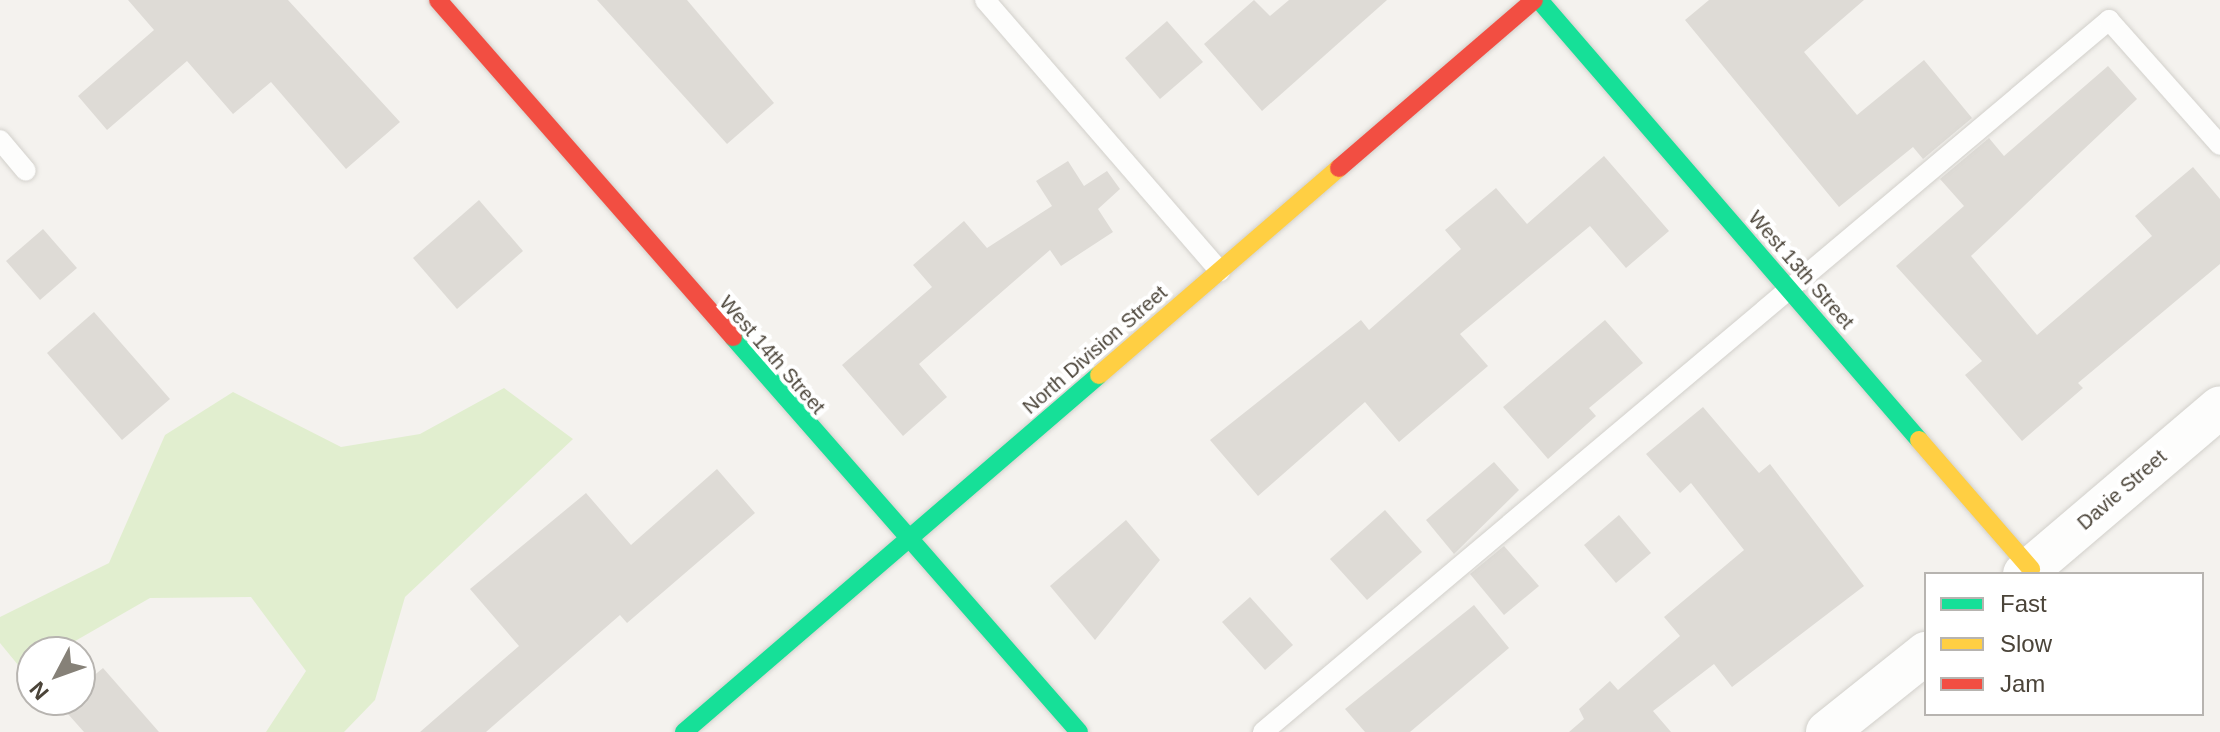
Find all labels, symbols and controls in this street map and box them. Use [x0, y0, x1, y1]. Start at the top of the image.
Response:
street label: West 13th Street [1743, 206, 1859, 334]
street label: North Division Street [1018, 281, 1172, 419]
street label: West 14th Street [714, 291, 830, 419]
street label: Davie Street [2073, 445, 2171, 535]
legend [1924, 572, 2204, 716]
text: Fast [2000, 590, 2047, 617]
text: Slow [2000, 630, 2052, 657]
north arrow [16, 636, 96, 716]
text: Jam [2000, 670, 2045, 697]
text: N [24, 677, 54, 705]

